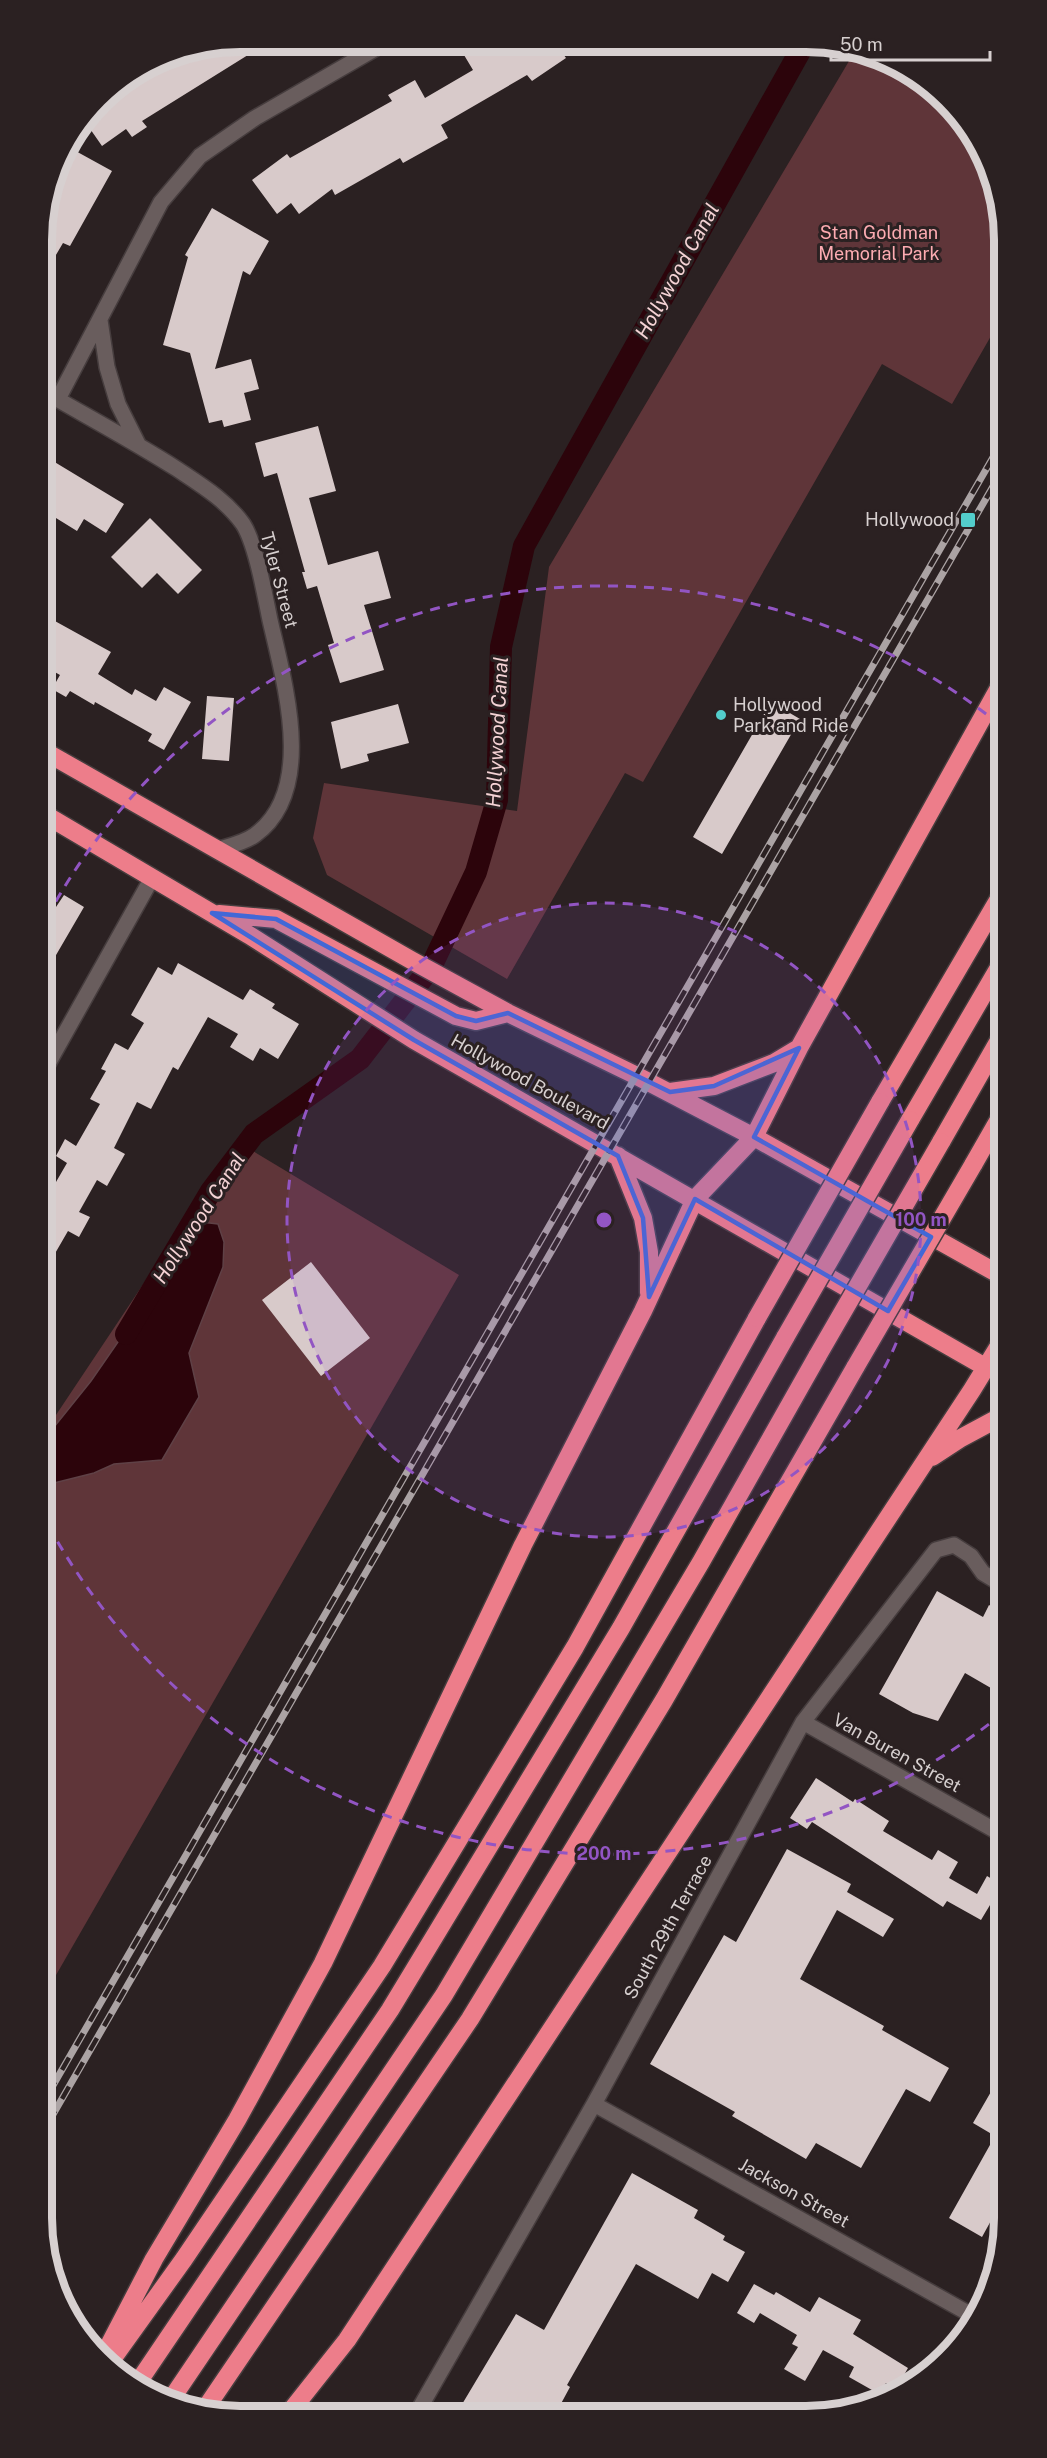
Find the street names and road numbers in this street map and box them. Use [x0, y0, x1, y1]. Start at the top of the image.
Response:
street label: Tyler Street [257, 529, 302, 630]
street label: Hollywood Boulevard [447, 1029, 613, 1134]
street label: Van Buren Street [830, 1709, 965, 1796]
street label: South 29th Terrace [619, 1851, 716, 2002]
street label: Jackson Street [735, 2154, 853, 2232]

